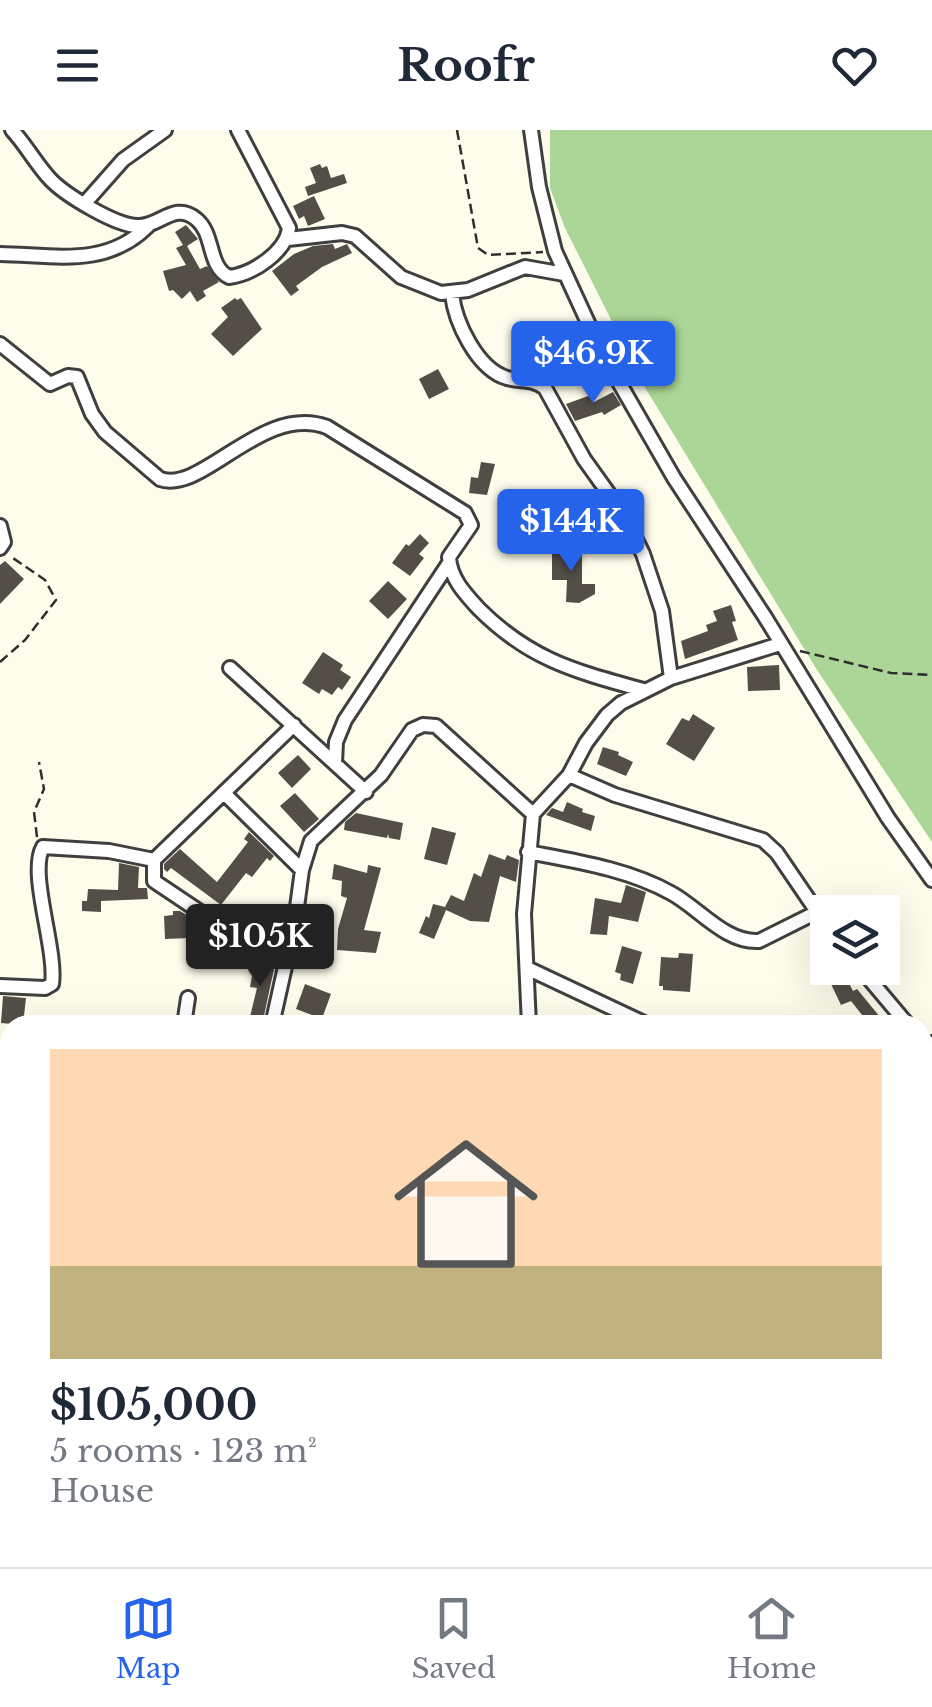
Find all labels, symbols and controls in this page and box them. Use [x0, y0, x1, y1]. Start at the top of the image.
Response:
text: Roofr [397, 37, 535, 93]
icon: menu [50, 38, 105, 93]
icon: heart [827, 38, 882, 93]
pin: $46.9K [512, 321, 674, 406]
text: $46.9K [533, 333, 653, 373]
pin: $144K [501, 489, 641, 574]
text: $144K [519, 501, 623, 541]
map controls [810, 895, 900, 985]
button: layers [810, 895, 900, 985]
pin: $105K [190, 904, 330, 989]
text: $105K [208, 916, 312, 956]
icon: home [376, 1114, 556, 1294]
text: $105,000 [50, 1379, 257, 1431]
text: 5 rooms · 123 m² [50, 1431, 317, 1471]
text: House [50, 1471, 154, 1511]
tab: Map [115, 1591, 181, 1686]
tab: Saved [412, 1591, 496, 1686]
tab: Home [727, 1591, 816, 1686]

